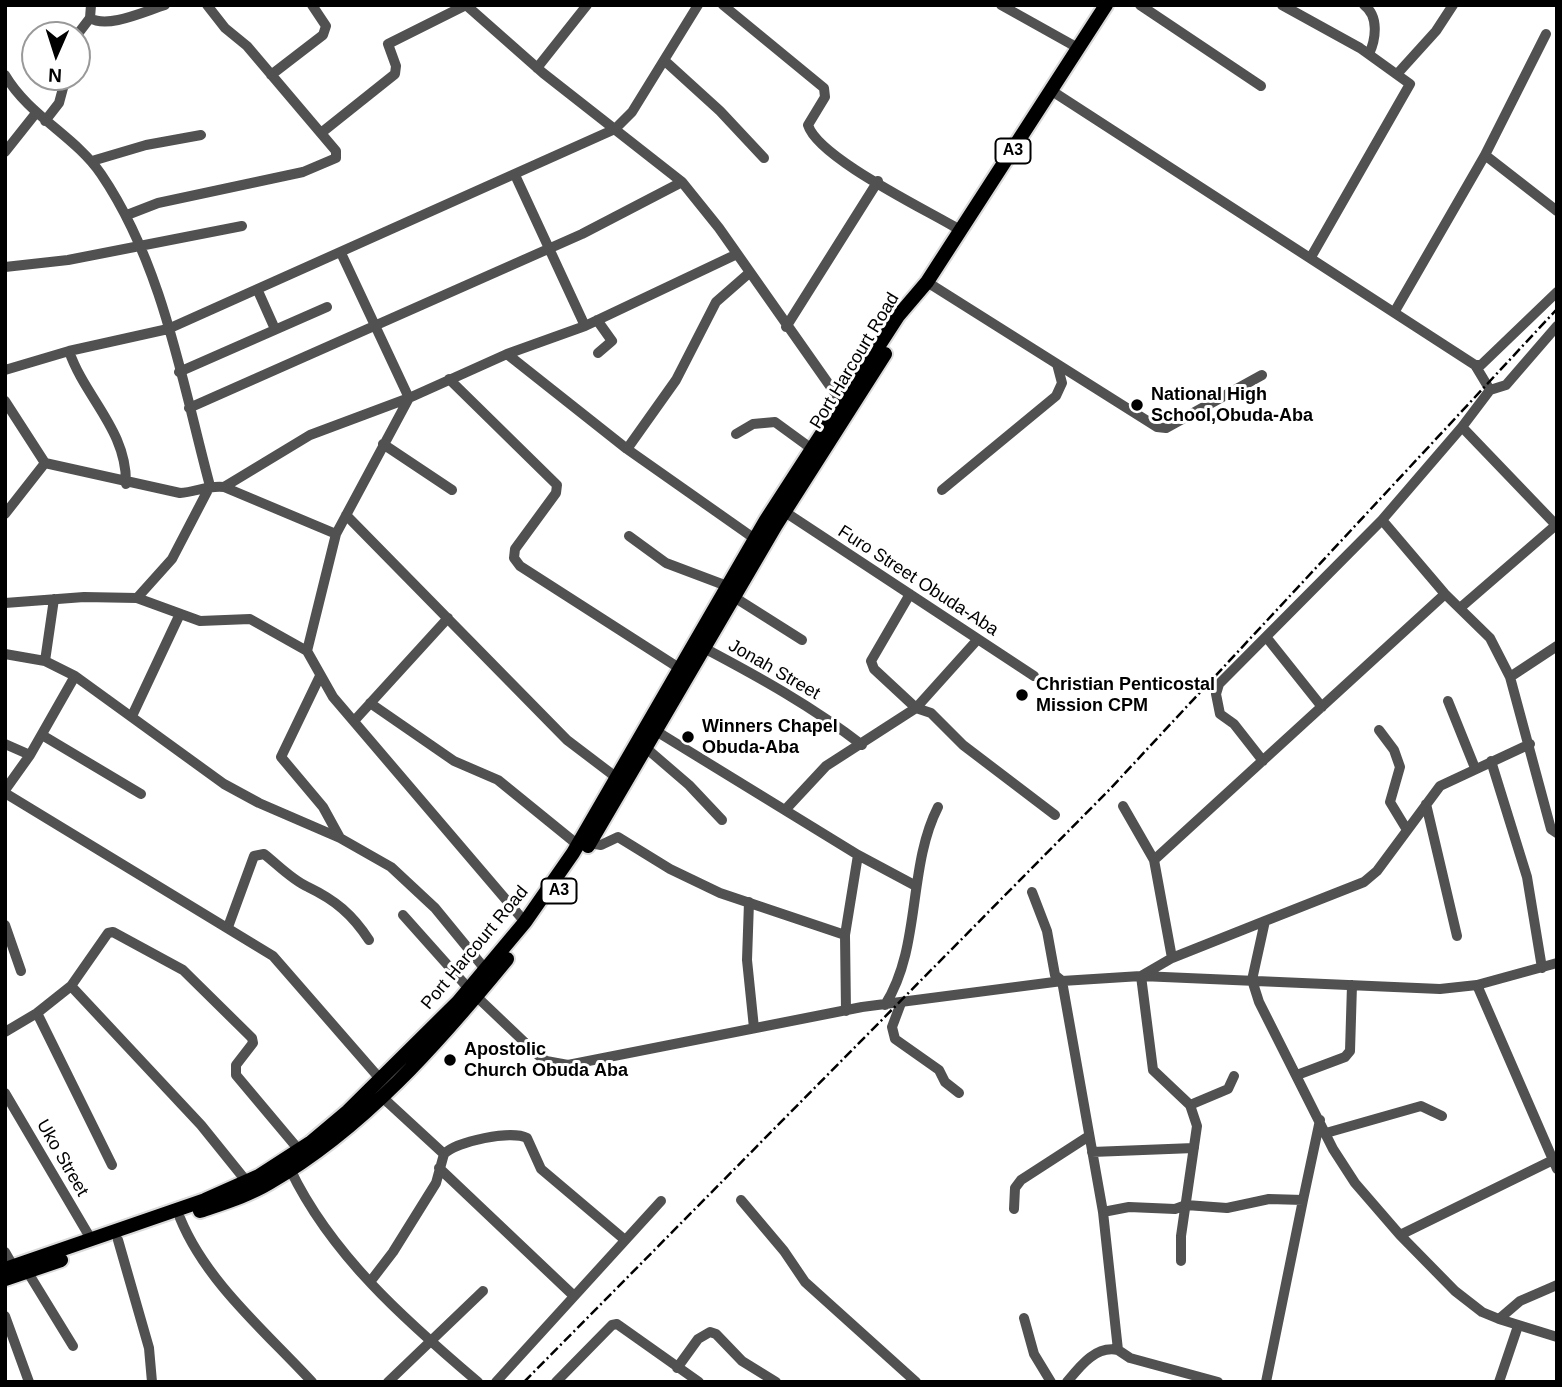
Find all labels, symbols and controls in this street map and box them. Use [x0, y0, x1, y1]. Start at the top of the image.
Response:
north arrow [21, 21, 91, 91]
text: N [48, 65, 62, 86]
road number: A3 [996, 139, 1030, 164]
street label: Port Harcourt Road [806, 289, 904, 433]
place label: National High School,Obuda-Aba [1151, 384, 1313, 426]
marker: National High School,Obuda-Aba [1129, 397, 1145, 413]
street label: Furo Street Obuda-Aba [834, 521, 1002, 641]
street label: Jonah Street [724, 635, 824, 705]
place label: Christian Penticostal Mission CPM [1036, 674, 1215, 716]
marker: Christian Penticostal Mission CPM [1014, 687, 1030, 703]
place label: Winners Chapel Obuda-Aba [702, 716, 838, 758]
marker: Winners Chapel Obuda-Aba [680, 729, 696, 745]
road number: A3 [542, 878, 576, 904]
street label: Port Harcourt Road [417, 882, 533, 1014]
place label: Apostolic Church Obuda Aba [464, 1039, 628, 1082]
marker: Apostolic Church Obuda Aba [442, 1052, 458, 1068]
street label: Uko Street [31, 1116, 93, 1200]

